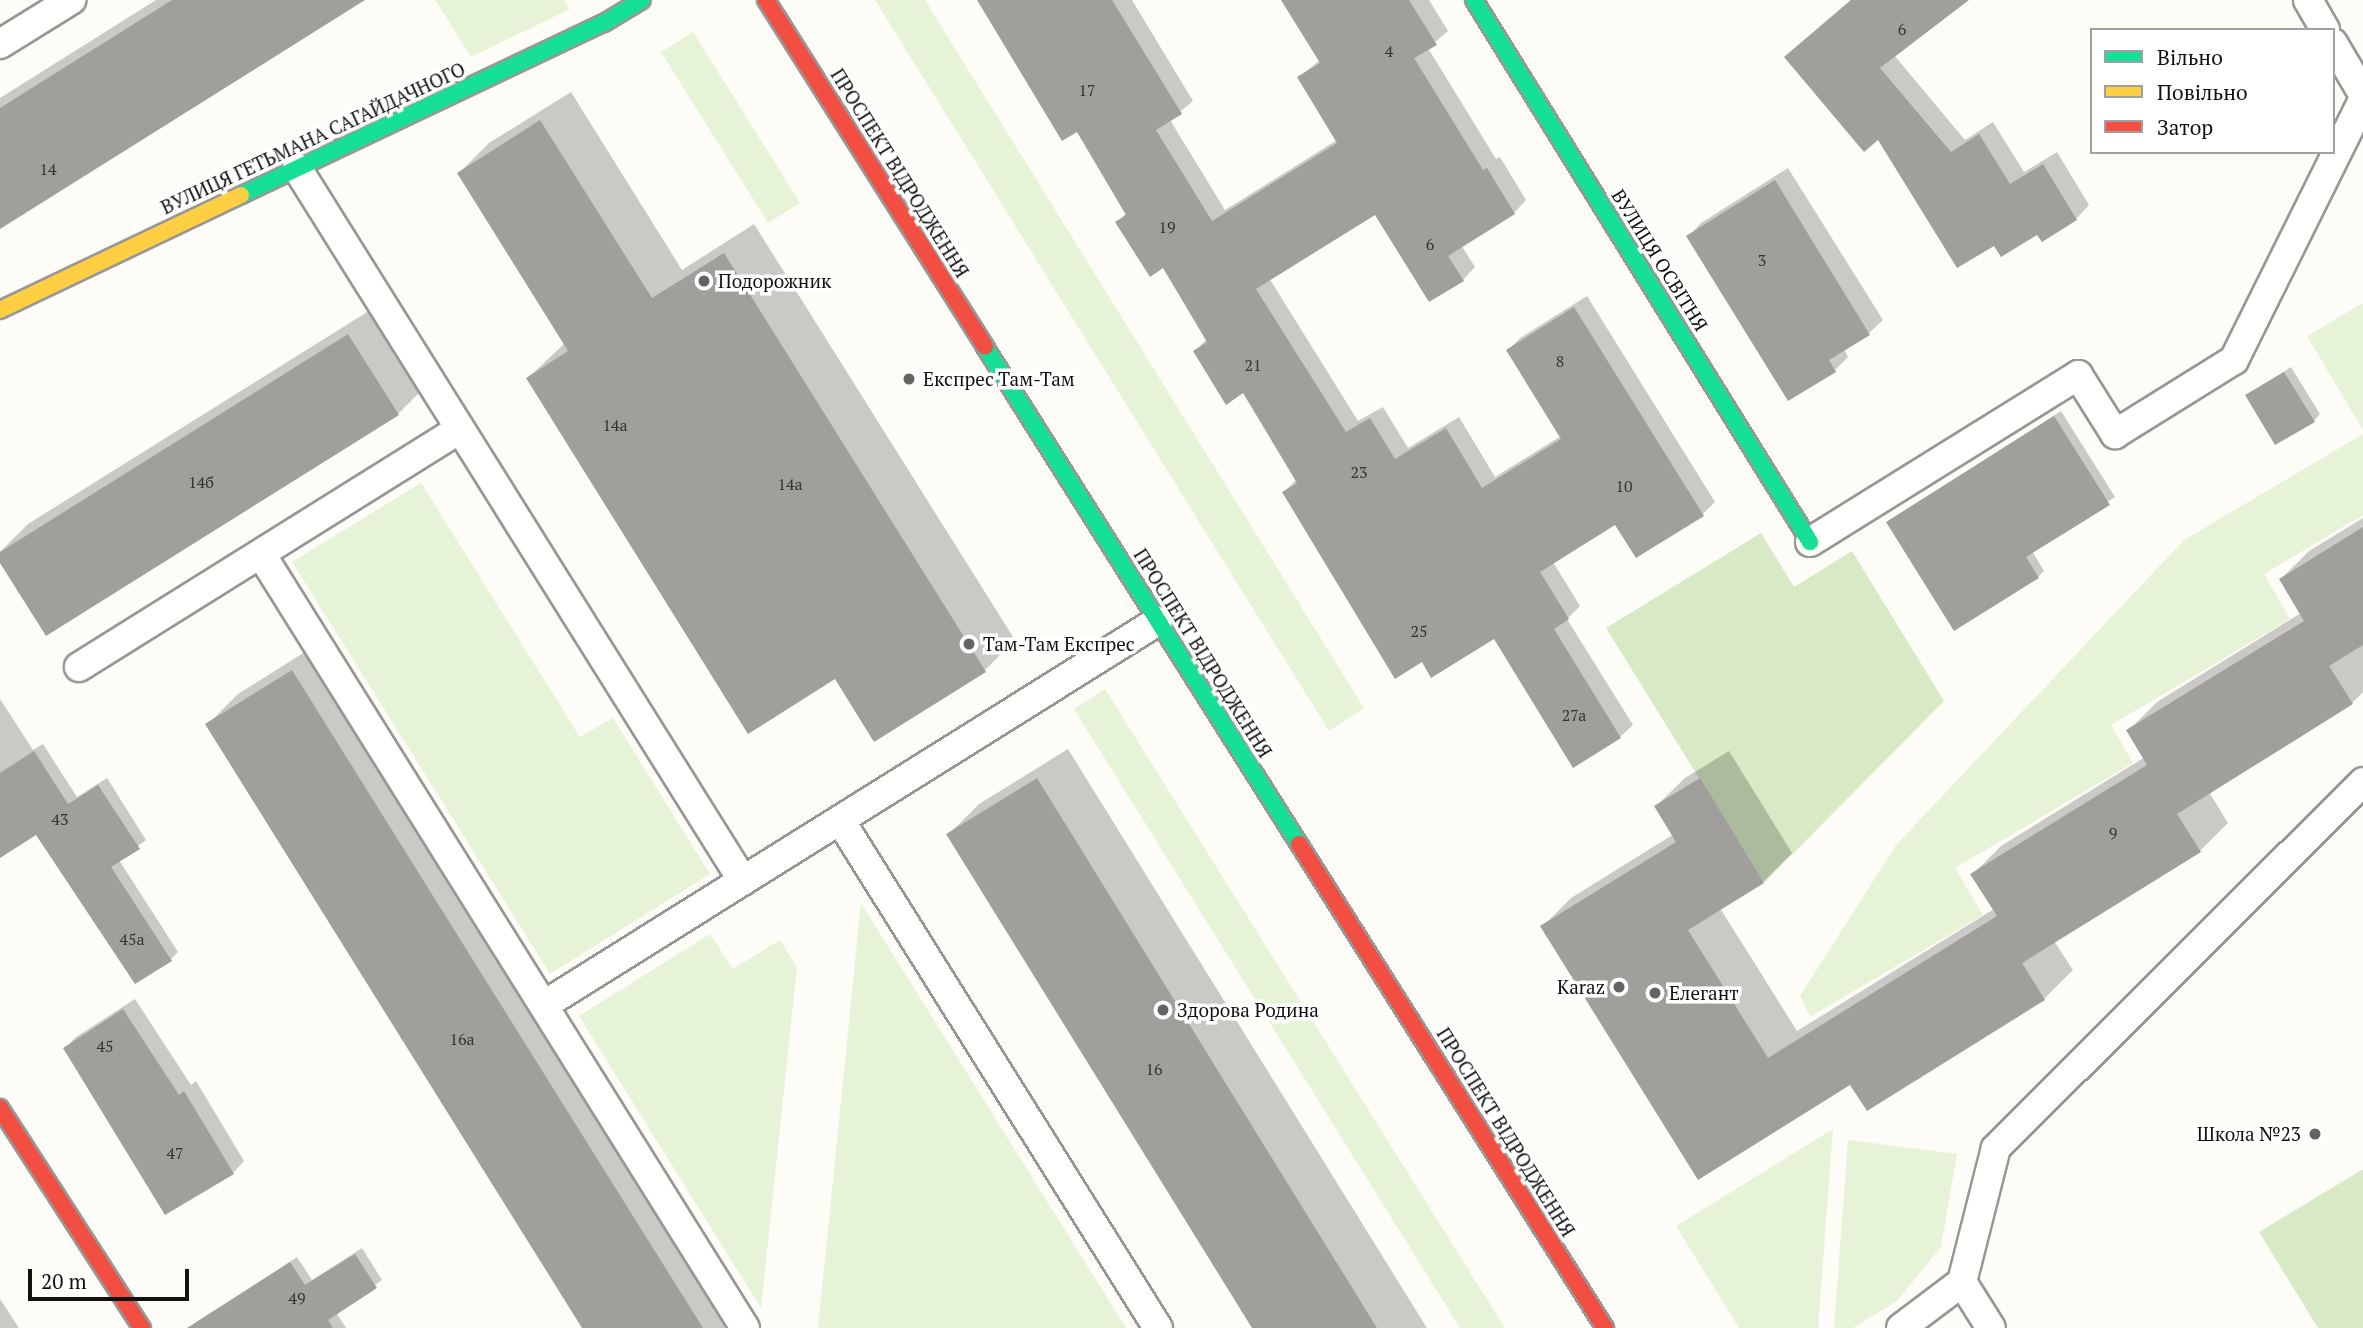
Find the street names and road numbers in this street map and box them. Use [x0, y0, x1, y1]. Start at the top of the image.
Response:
street label: ВУЛИЦЯ ГЕТЬМАНА САГАЙДАЧНОГО [157, 57, 469, 219]
street label: ПРОСПЕКТ ВІДРОДЖЕННЯ [826, 64, 974, 282]
street label: ВУЛИЦЯ ОСВІТНЯ [1607, 185, 1713, 335]
street label: ПРОСПЕКТ ВІДРОДЖЕННЯ [1129, 544, 1277, 762]
street label: ПРОСПЕКТ ВІДРОДЖЕННЯ [1432, 1023, 1580, 1241]

